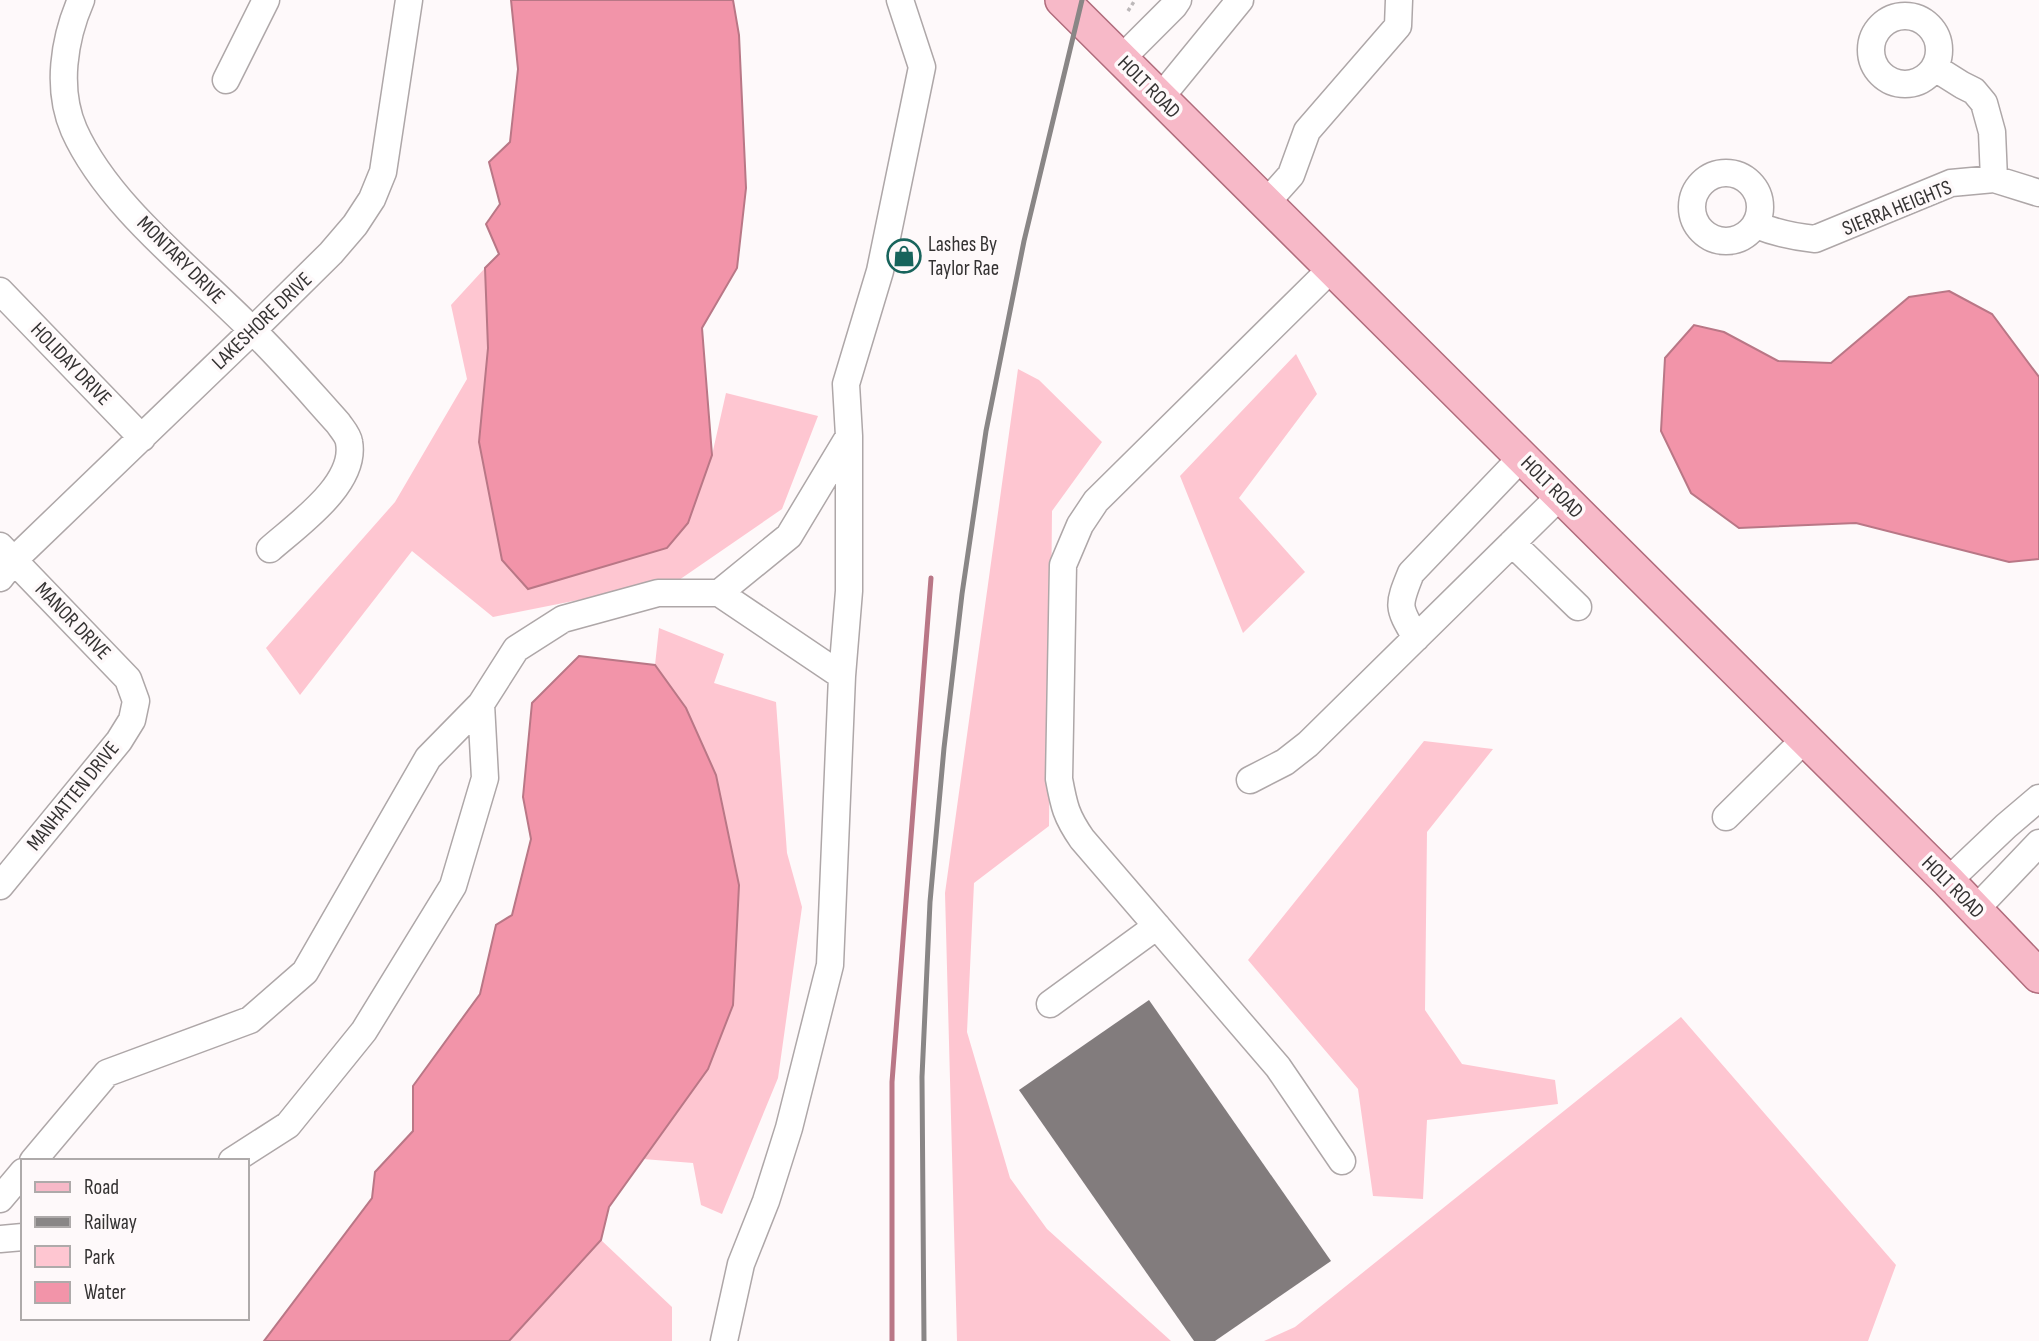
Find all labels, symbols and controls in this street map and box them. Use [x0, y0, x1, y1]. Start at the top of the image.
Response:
street label: HOLT ROAD [1112, 50, 1186, 124]
street label: SIERRA HEIGHTS [1839, 175, 1955, 241]
street label: MONTARY DRIVE [132, 211, 230, 309]
place label: Lashes By Taylor Rae [928, 232, 999, 281]
shop icon: Lashes By Taylor Rae [885, 237, 923, 275]
street label: LAKESHORE DRIVE [207, 267, 317, 375]
street label: HOLIDAY DRIVE [25, 317, 117, 411]
street label: HOLT ROAD [1515, 450, 1589, 524]
street label: MANOR DRIVE [30, 577, 116, 665]
street label: MANHATTEN DRIVE [21, 736, 125, 856]
street label: HOLT ROAD [1916, 850, 1990, 924]
legend [21, 1159, 248, 1320]
text: Road [84, 1175, 119, 1200]
text: Railway [84, 1210, 137, 1235]
text: Park [84, 1245, 115, 1270]
text: Water [84, 1280, 126, 1305]

